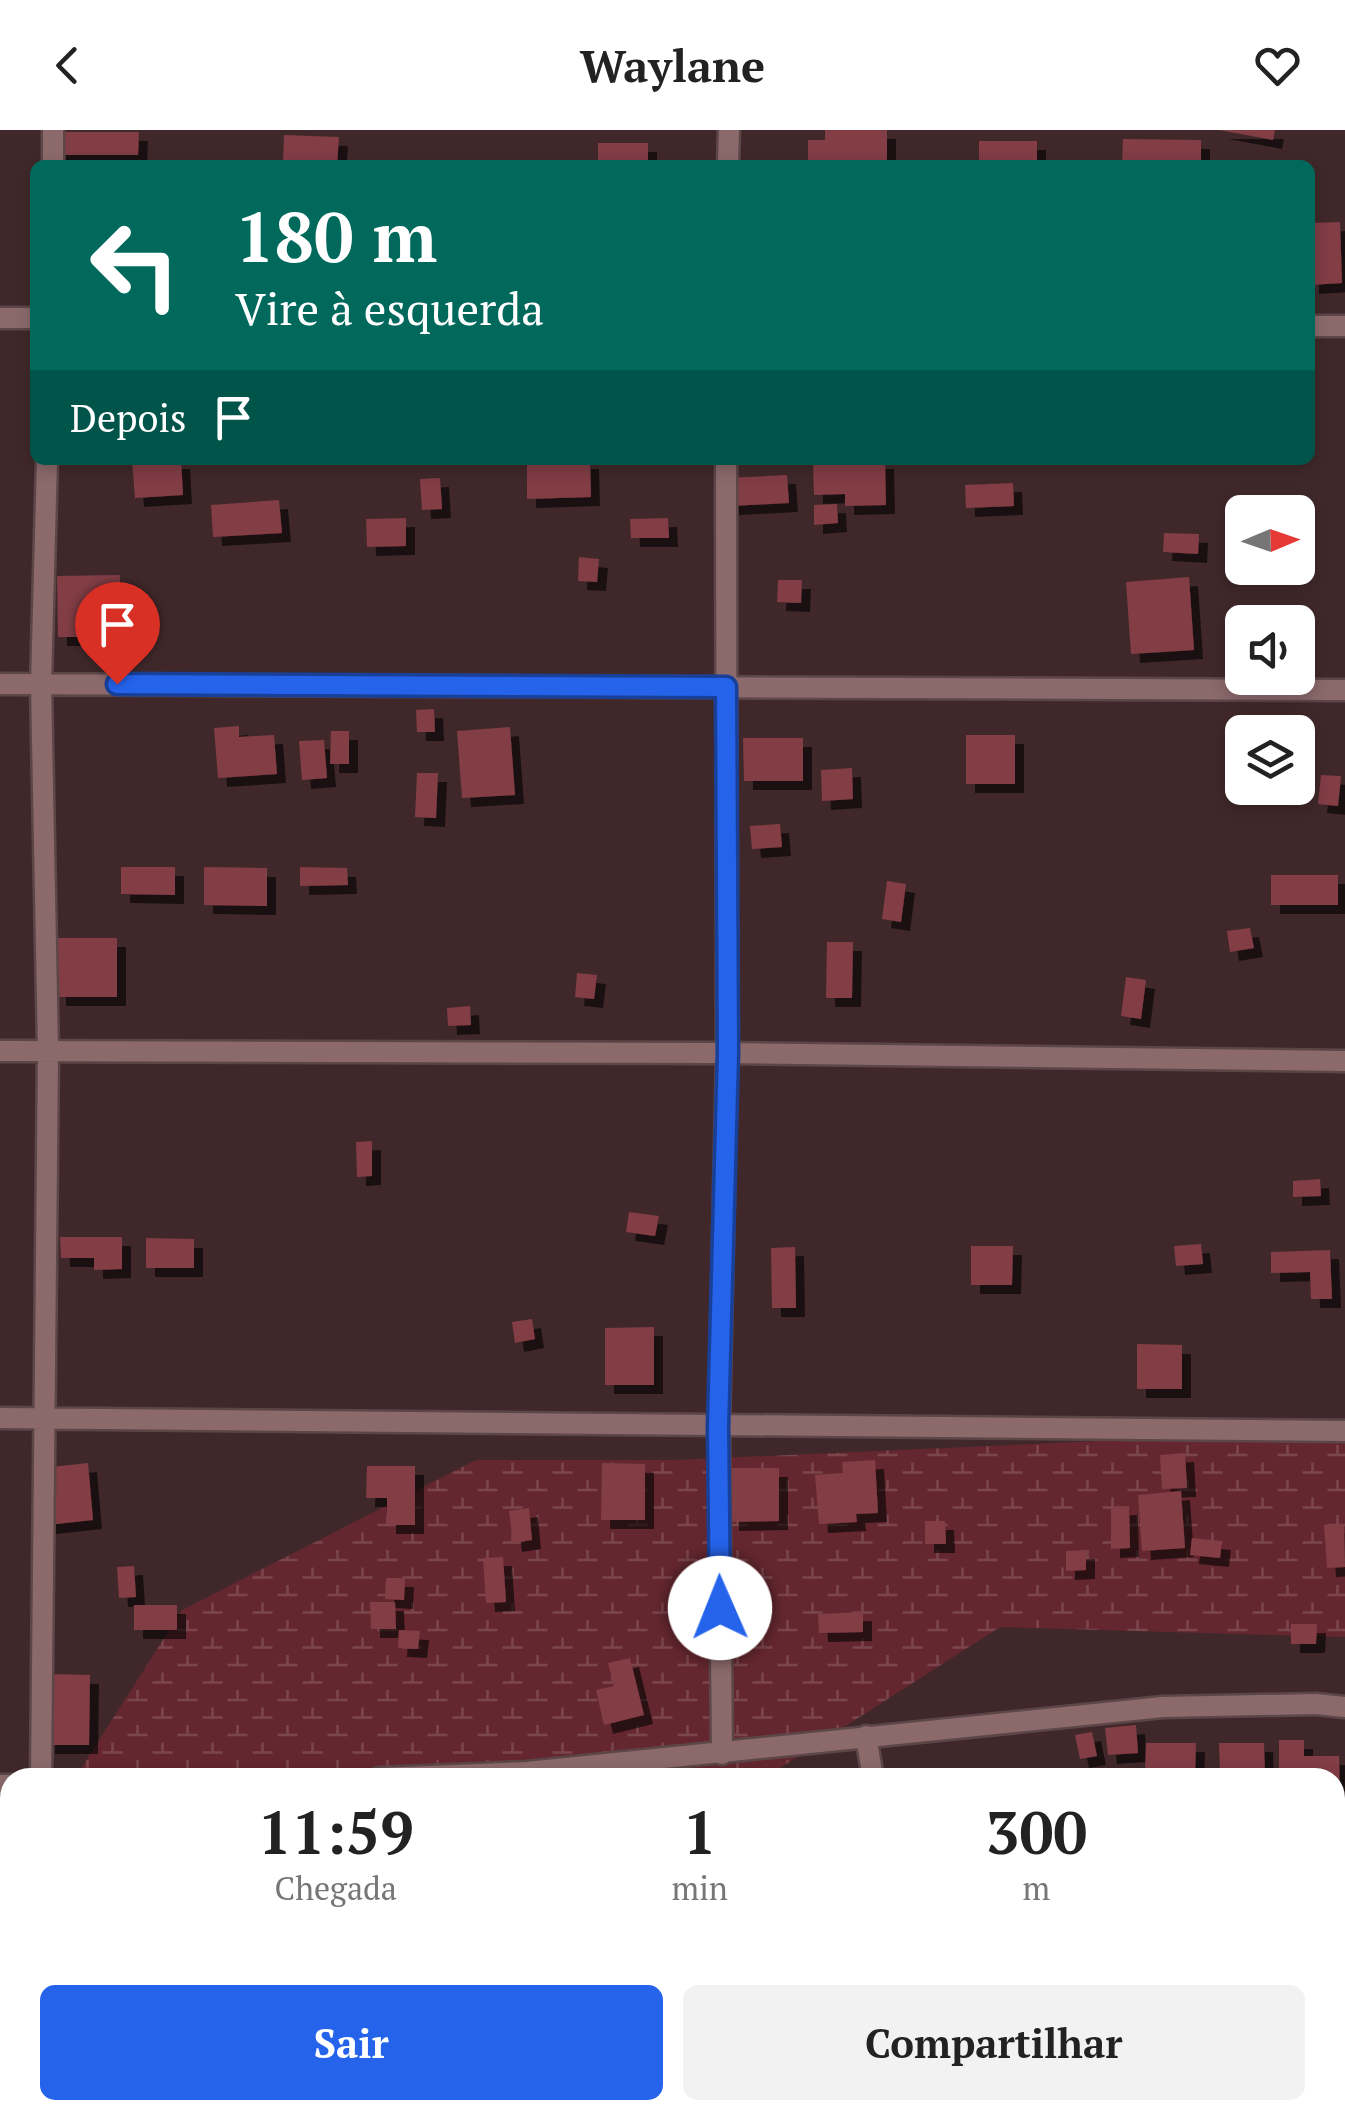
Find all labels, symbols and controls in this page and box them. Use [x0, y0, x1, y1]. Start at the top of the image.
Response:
text: Waylane [580, 35, 765, 95]
icon: back [40, 38, 95, 93]
icon: heart [1250, 38, 1305, 93]
text: 180 m [235, 189, 437, 282]
icon: left [70, 200, 200, 330]
text: Vire à esquerda [235, 278, 544, 338]
icon: arrive [206, 390, 261, 445]
text: Depois [70, 393, 186, 443]
north arrow [1225, 495, 1315, 585]
map controls [1225, 495, 1315, 805]
pin [75, 582, 160, 685]
icon: arrive [90, 597, 145, 652]
button: sound [1225, 605, 1315, 695]
button: layers [1225, 715, 1315, 805]
position arrow [668, 1556, 772, 1660]
text: 11:59 [258, 1792, 414, 1871]
text: 1 [683, 1792, 717, 1871]
text: 300 [986, 1792, 1087, 1871]
text: Chegada [275, 1867, 397, 1909]
text: min [672, 1867, 728, 1909]
text: m [1023, 1867, 1050, 1909]
button: Sair [40, 1985, 663, 2100]
button: Compartilhar [683, 1985, 1305, 2100]

